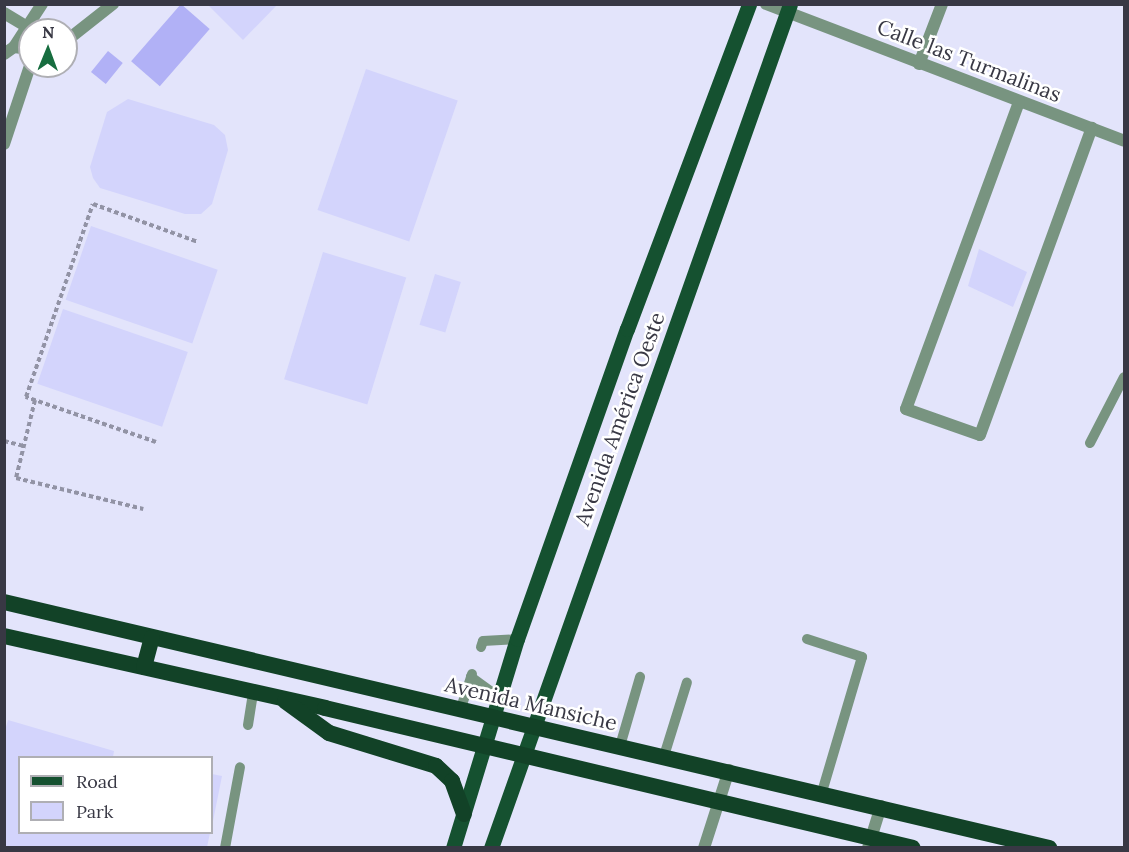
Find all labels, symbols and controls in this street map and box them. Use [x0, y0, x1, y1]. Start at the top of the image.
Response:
street label: Calle las Turmalinas [873, 14, 1065, 108]
north arrow [18, 18, 78, 78]
text: N [42, 22, 55, 42]
street label: Avenida América Oeste [570, 309, 670, 529]
street label: Avenida Mansiche [443, 672, 619, 736]
legend [18, 756, 213, 834]
text: Road [76, 770, 118, 793]
text: Park [76, 800, 113, 823]

